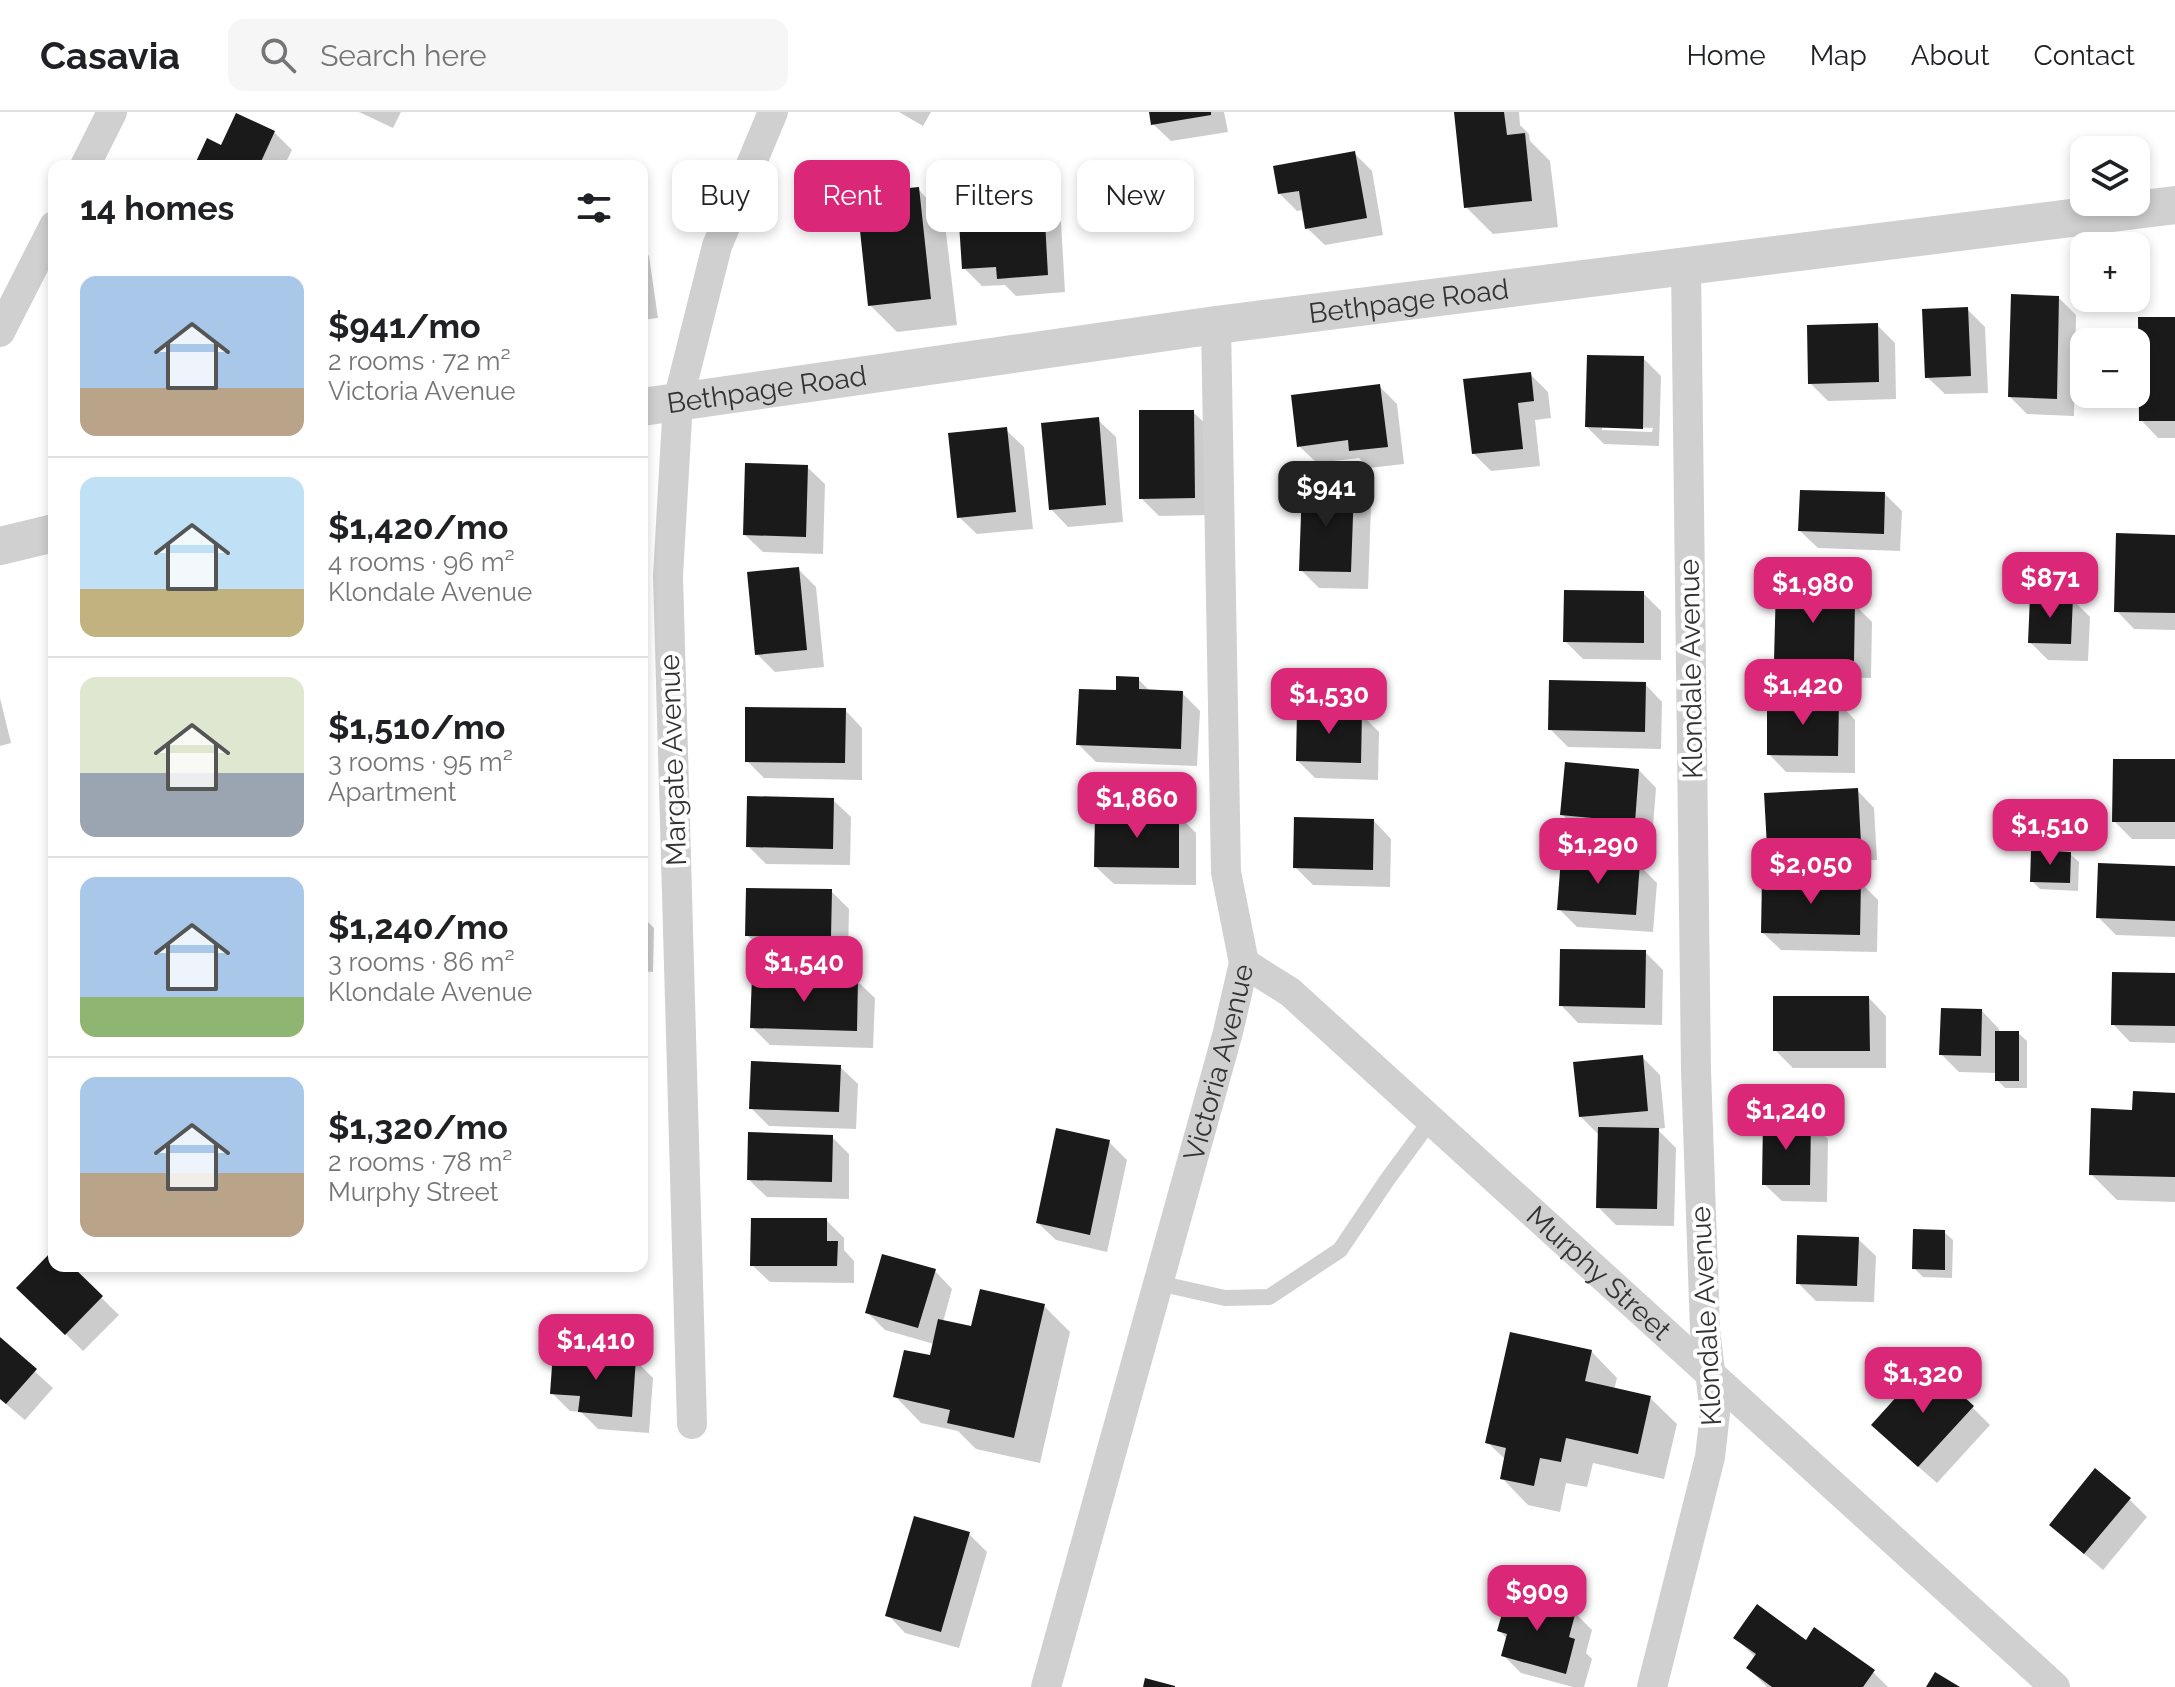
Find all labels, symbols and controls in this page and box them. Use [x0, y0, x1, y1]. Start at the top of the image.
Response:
search box [228, 19, 788, 91]
text: Casavia [40, 33, 180, 78]
icon: search [256, 33, 300, 77]
text: Search here [320, 38, 487, 73]
text: Home [1686, 39, 1766, 72]
text: Map [1810, 39, 1867, 72]
text: About [1911, 39, 1990, 72]
text: Contact [2034, 39, 2135, 72]
map controls [2070, 136, 2150, 408]
button: layers [2070, 136, 2150, 216]
chip: Buy [672, 160, 778, 232]
chip: Rent [794, 160, 910, 232]
chip: Filters [926, 160, 1061, 232]
chip: New [1077, 160, 1194, 232]
icon: filters [572, 186, 616, 230]
text: 14 homes [80, 188, 234, 228]
button: + [2070, 232, 2150, 312]
street label: Bethpage Road [1307, 272, 1511, 330]
text: $941/mo [328, 306, 481, 346]
icon: home [144, 308, 240, 404]
button: − [2070, 328, 2150, 408]
text: 2 rooms · 72 m² [328, 346, 511, 376]
street label: Bethpage Road [665, 359, 869, 420]
text: Victoria Avenue [328, 376, 516, 406]
pin: $941 [1279, 461, 1373, 529]
text: $941 [1296, 472, 1356, 502]
text: $1,420/mo [328, 507, 508, 547]
icon: home [144, 509, 240, 605]
text: 4 rooms · 96 m² [328, 547, 515, 577]
pin: $871 [2003, 552, 2097, 620]
pin: $1,980 [1748, 557, 1878, 625]
street label: Klondale Avenue [1673, 559, 1709, 779]
text: $871 [2020, 563, 2080, 593]
text: $1,980 [1772, 568, 1854, 598]
text: Klondale Avenue [328, 577, 532, 607]
street label: Margate Avenue [653, 654, 693, 866]
pin: $1,420 [1738, 659, 1868, 727]
pin: $1,530 [1264, 668, 1394, 736]
text: $1,420 [1763, 670, 1843, 700]
text: $1,530 [1289, 679, 1369, 709]
text: $1,510/mo [328, 707, 505, 747]
icon: home [144, 709, 240, 805]
text: 3 rooms · 95 m² [328, 747, 513, 777]
pin: $1,860 [1072, 772, 1202, 840]
text: Apartment [328, 777, 457, 807]
text: $1,860 [1096, 783, 1178, 813]
pin: $1,510 [1985, 799, 2115, 867]
text: $1,510 [2011, 810, 2089, 840]
pin: $1,290 [1533, 818, 1663, 886]
text: $1,290 [1557, 829, 1639, 859]
pin: $2,050 [1746, 838, 1876, 906]
text: $2,050 [1769, 849, 1853, 879]
text: $1,240/mo [328, 907, 508, 947]
icon: home [144, 909, 240, 1005]
pin: $1,540 [739, 936, 869, 1004]
text: 3 rooms · 86 m² [328, 947, 515, 977]
text: $1,540 [764, 947, 844, 977]
street label: Victoria Avenue [1177, 961, 1260, 1164]
text: Klondale Avenue [328, 977, 532, 1007]
pin: $1,240 [1721, 1084, 1851, 1152]
text: $1,240 [1746, 1095, 1826, 1125]
text: $1,320/mo [328, 1107, 508, 1147]
icon: home [144, 1109, 240, 1205]
text: 2 rooms · 78 m² [328, 1147, 512, 1177]
text: Murphy Street [328, 1177, 498, 1207]
street label: Murphy Street [1520, 1199, 1679, 1347]
street label: Klondale Avenue [1684, 1205, 1728, 1427]
pin: $1,410 [531, 1314, 661, 1382]
text: $1,410 [556, 1325, 636, 1355]
pin: $1,320 [1858, 1347, 1988, 1415]
text: $1,320 [1883, 1358, 1963, 1388]
pin: $909 [1490, 1565, 1584, 1633]
text: $909 [1505, 1576, 1569, 1606]

